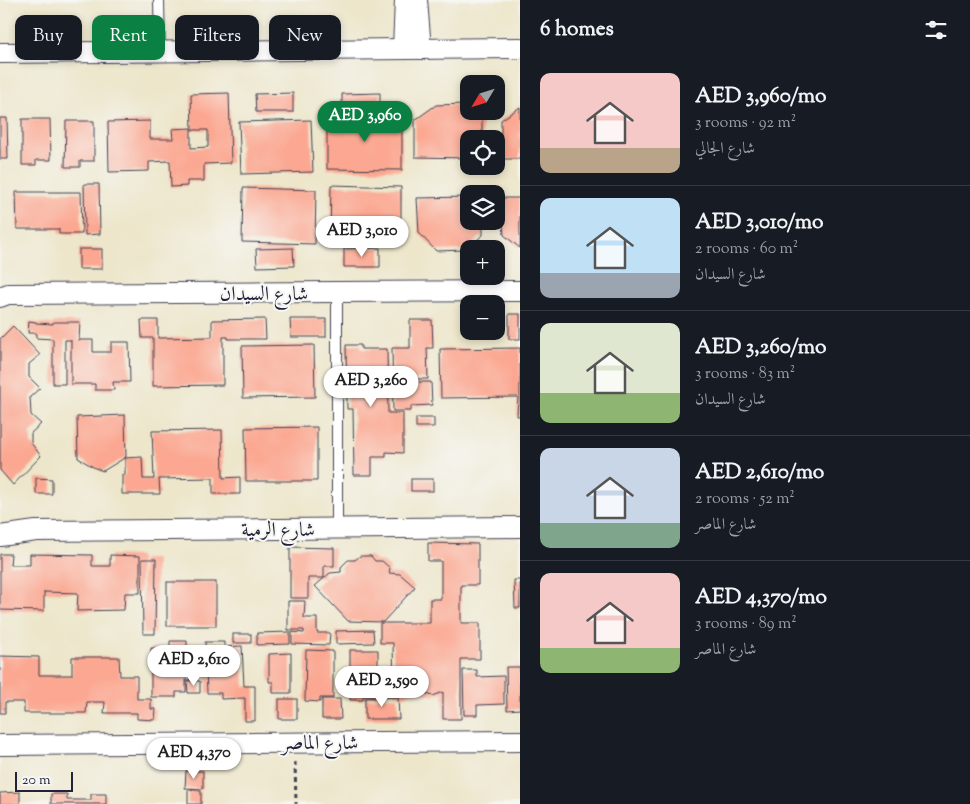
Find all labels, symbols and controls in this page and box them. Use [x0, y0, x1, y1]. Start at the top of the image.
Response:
chip: Buy [15, 15, 82, 60]
chip: Rent [92, 15, 165, 60]
chip: Filters [175, 15, 259, 60]
chip: New [269, 15, 341, 60]
text: 6 homes [540, 15, 614, 45]
icon: filters [922, 16, 950, 44]
north arrow [460, 75, 505, 120]
map controls [460, 75, 505, 340]
text: AED 3,960/mo [695, 82, 826, 112]
icon: home [580, 93, 640, 153]
pin: AED 3,960 [308, 100, 422, 143]
text: AED 3,960 [328, 105, 402, 128]
text: 3 rooms · 92 m² [695, 112, 796, 135]
button: locate [460, 130, 505, 175]
text: شارع الجالي [695, 138, 755, 161]
button: layers [460, 185, 505, 230]
text: AED 3,010/mo [695, 208, 823, 238]
pin: AED 3,010 [305, 216, 419, 258]
icon: home [580, 218, 640, 278]
text: AED 3,010 [327, 220, 397, 243]
text: 2 rooms · 60 m² [695, 238, 798, 261]
button: + [460, 240, 505, 285]
text: شارع السيدان [695, 264, 766, 287]
street label: شارع السيدان [220, 281, 308, 311]
button: − [460, 295, 505, 340]
text: AED 3,260/mo [695, 333, 826, 363]
icon: home [580, 343, 640, 403]
text: 3 rooms · 83 m² [695, 363, 795, 386]
pin: AED 3,260 [314, 366, 428, 408]
text: AED 3,260 [334, 370, 408, 393]
text: شارع السيدان [695, 389, 766, 412]
text: AED 2,610/mo [695, 458, 824, 488]
icon: home [580, 468, 640, 528]
text: 2 rooms · 52 m² [695, 488, 795, 511]
text: شارع الماصر [695, 514, 756, 537]
street label: شارع الرمية [241, 517, 315, 547]
text: AED 4,370/mo [695, 583, 827, 613]
icon: home [580, 593, 640, 653]
text: 3 rooms · 89 m² [695, 613, 797, 636]
text: شارع الماصر [695, 639, 756, 662]
pin: AED 2,610 [137, 644, 251, 687]
text: AED 2,610 [158, 649, 230, 672]
pin: AED 2,590 [325, 666, 439, 708]
text: AED 2,590 [346, 670, 418, 693]
street label: شارع الماصر [280, 730, 358, 760]
pin: AED 4,370 [137, 738, 251, 780]
text: AED 4,370 [157, 742, 231, 765]
scale bar [15, 769, 72, 792]
text: 20 m [22, 771, 51, 791]

